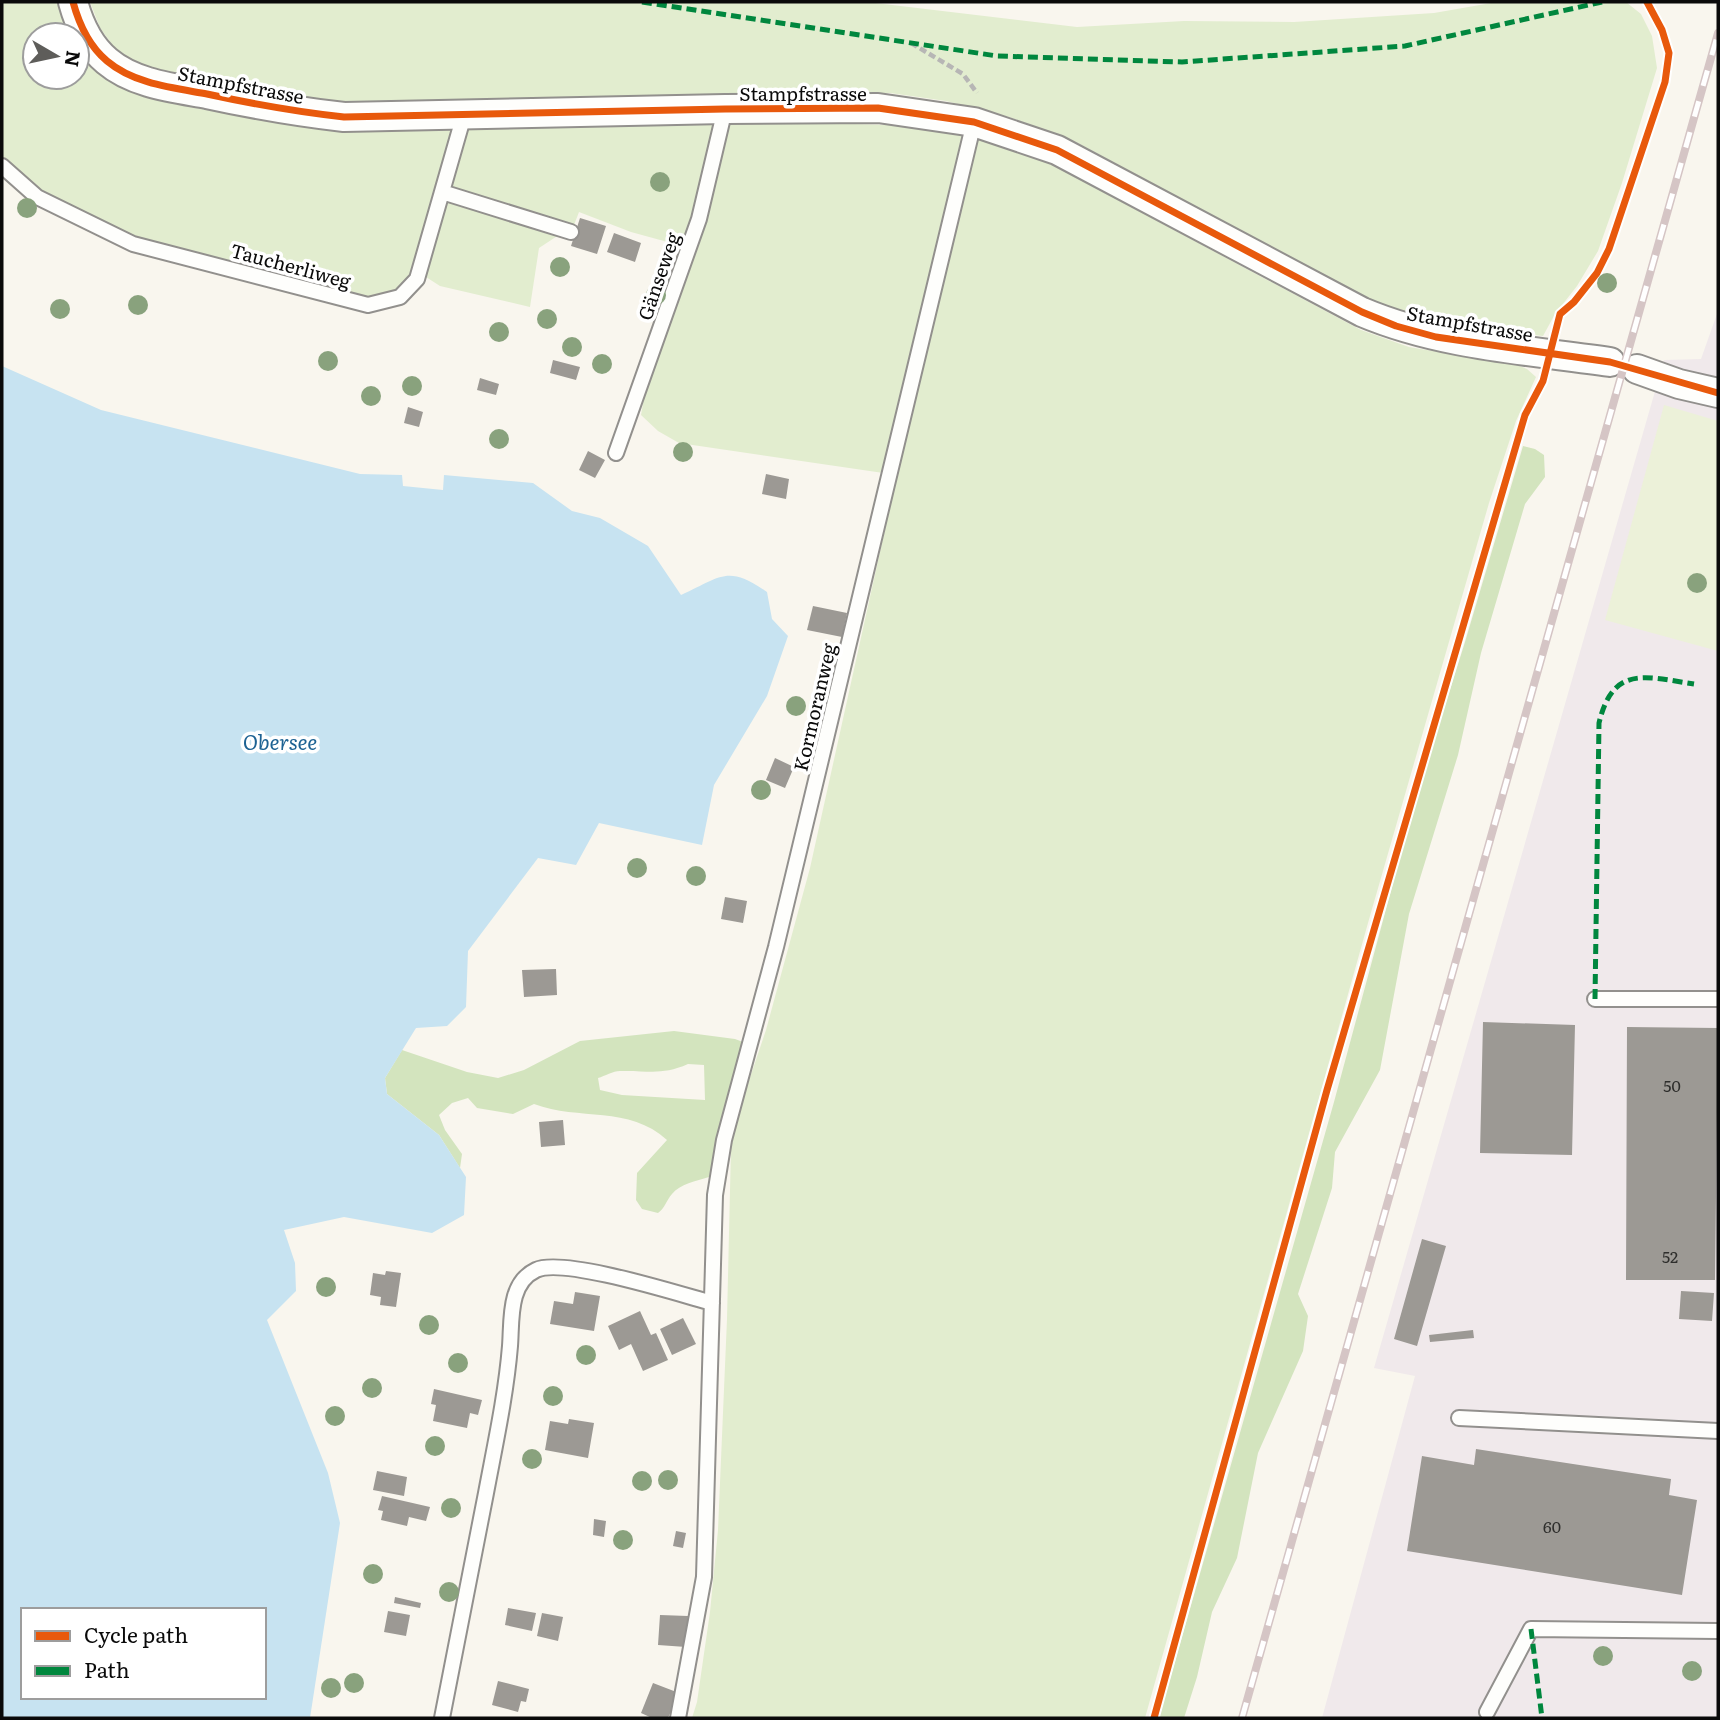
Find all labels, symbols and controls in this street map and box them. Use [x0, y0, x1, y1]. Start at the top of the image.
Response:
north arrow [21, 21, 91, 91]
text: N [59, 49, 89, 69]
street label: Stampfstrasse [176, 58, 306, 110]
street label: Stampfstrasse [739, 79, 867, 107]
street label: Gänseweg [630, 228, 686, 324]
street label: Taucherliweg [228, 236, 355, 295]
street label: Stampfstrasse [1405, 298, 1535, 348]
street label: Kormoranweg [786, 640, 842, 774]
water label: Obersee [243, 725, 317, 756]
house number: 50 [1663, 1073, 1681, 1097]
house number: 52 [1662, 1244, 1678, 1268]
house number: 60 [1543, 1514, 1561, 1538]
legend [21, 1608, 266, 1699]
text: Cycle path [84, 1618, 188, 1649]
text: Path [84, 1653, 130, 1684]

